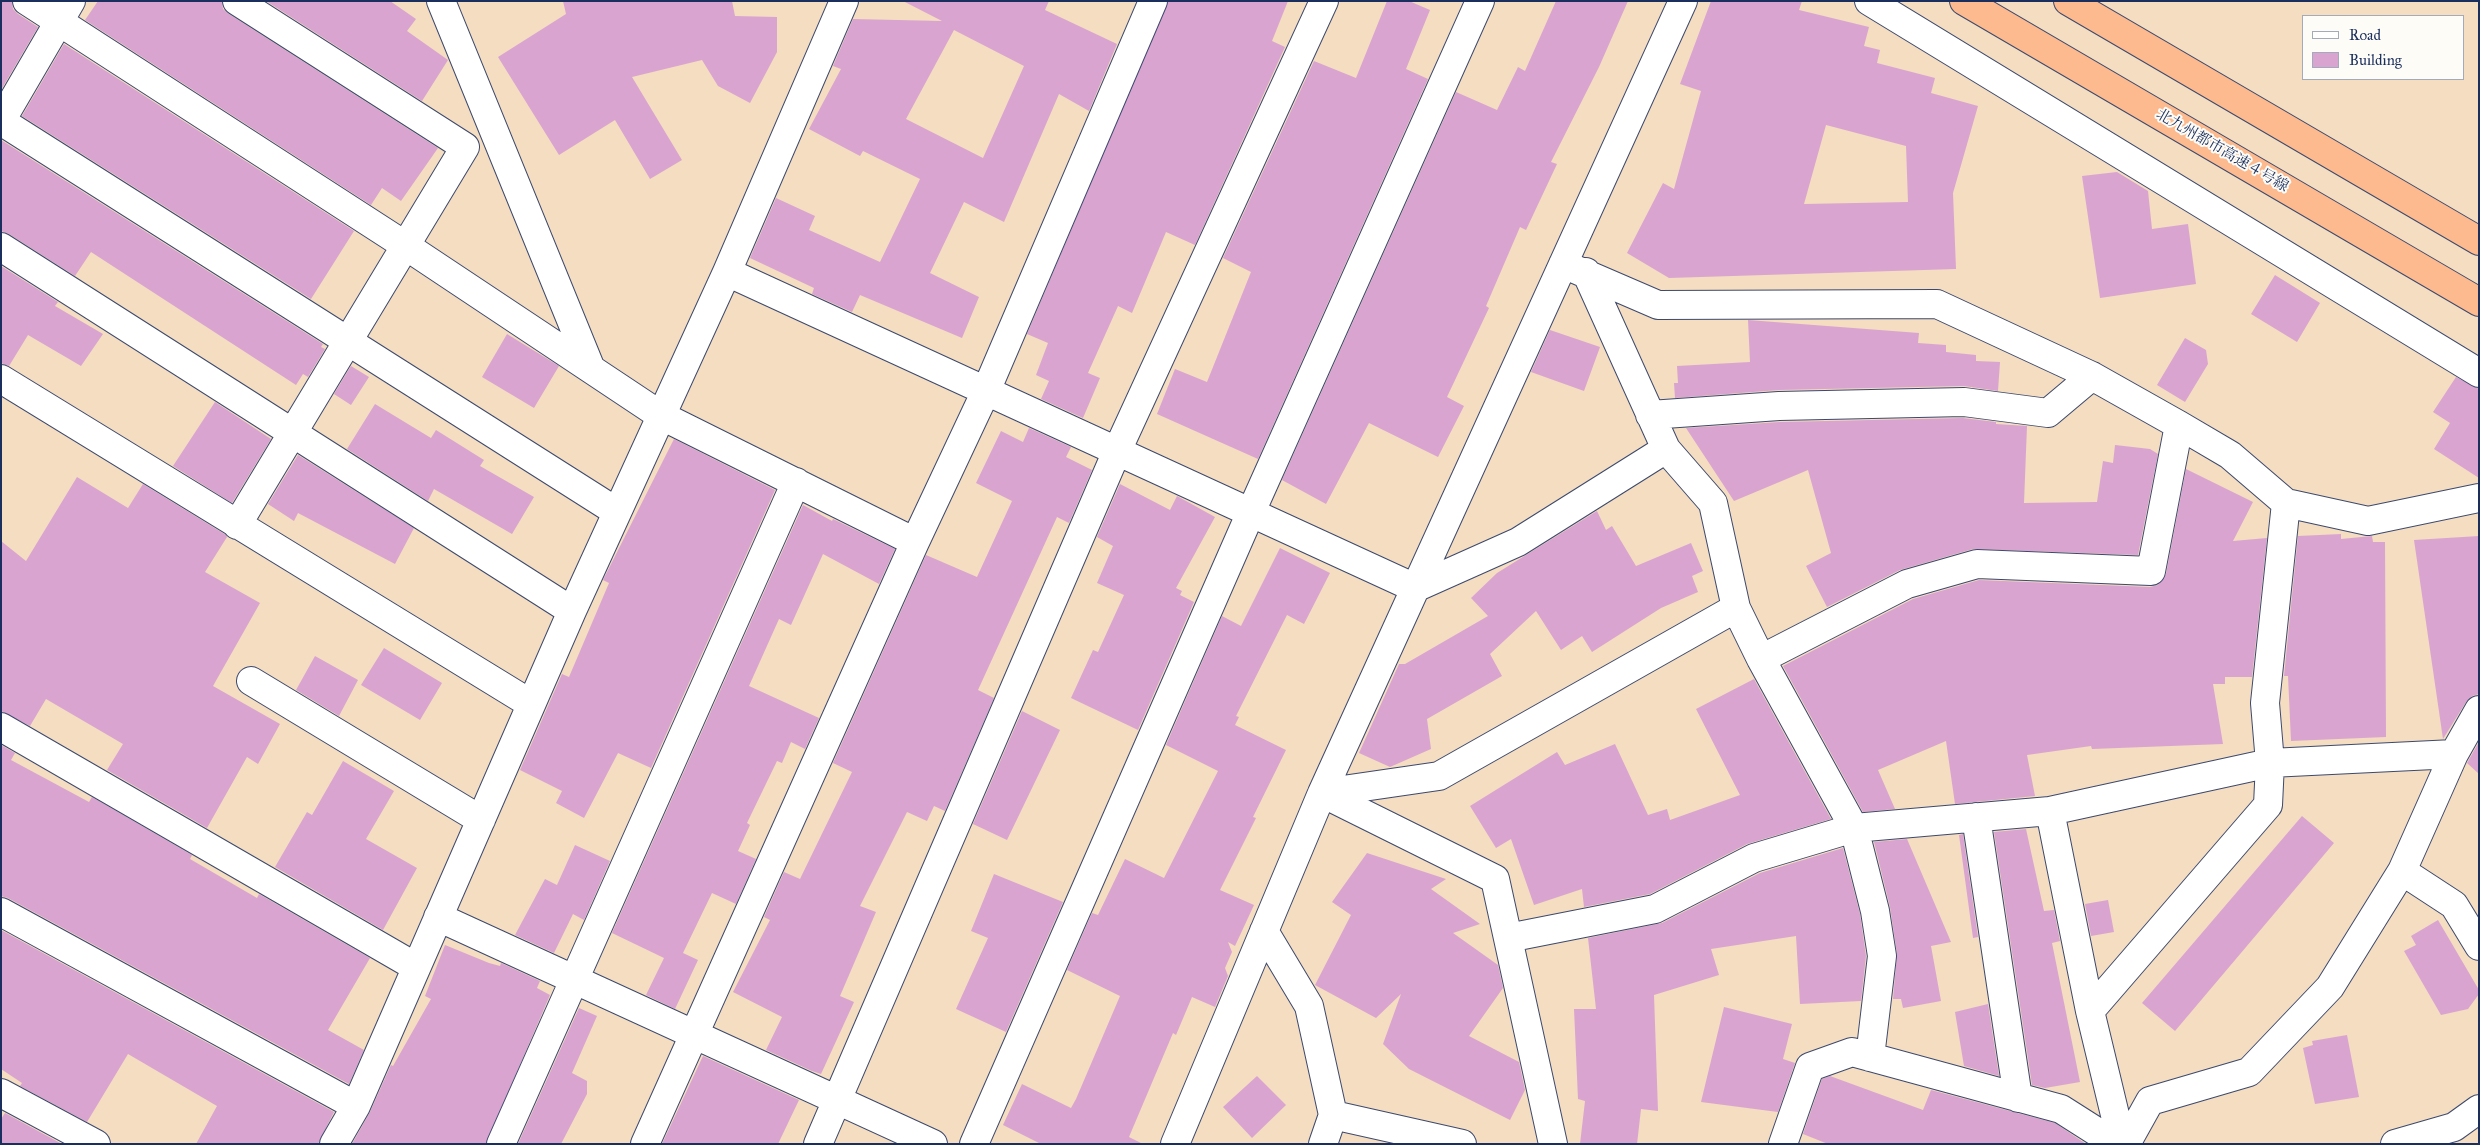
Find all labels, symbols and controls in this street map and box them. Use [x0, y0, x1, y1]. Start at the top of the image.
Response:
legend [2302, 15, 2465, 80]
text: Road [2349, 26, 2381, 44]
text: Building [2349, 51, 2402, 69]
street label: 北九州都市高速４号線 [2153, 106, 2291, 196]

